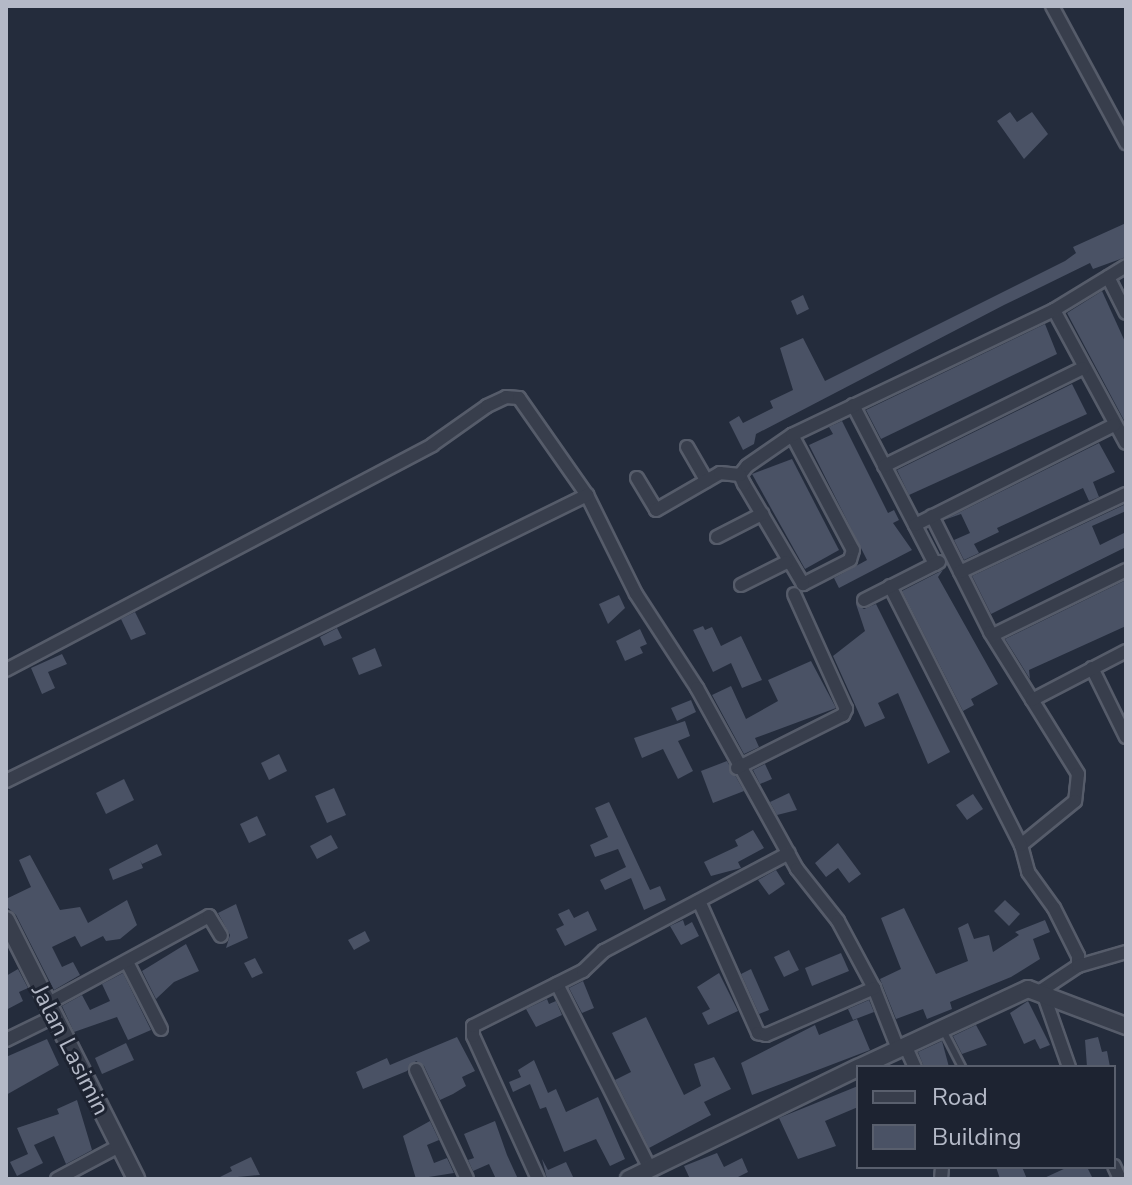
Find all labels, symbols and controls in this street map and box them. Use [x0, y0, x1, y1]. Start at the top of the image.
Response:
street label: Jalan Lasimin [25, 980, 115, 1120]
legend [856, 1065, 1116, 1169]
text: Road [932, 1081, 988, 1113]
text: Building [932, 1121, 1022, 1153]

